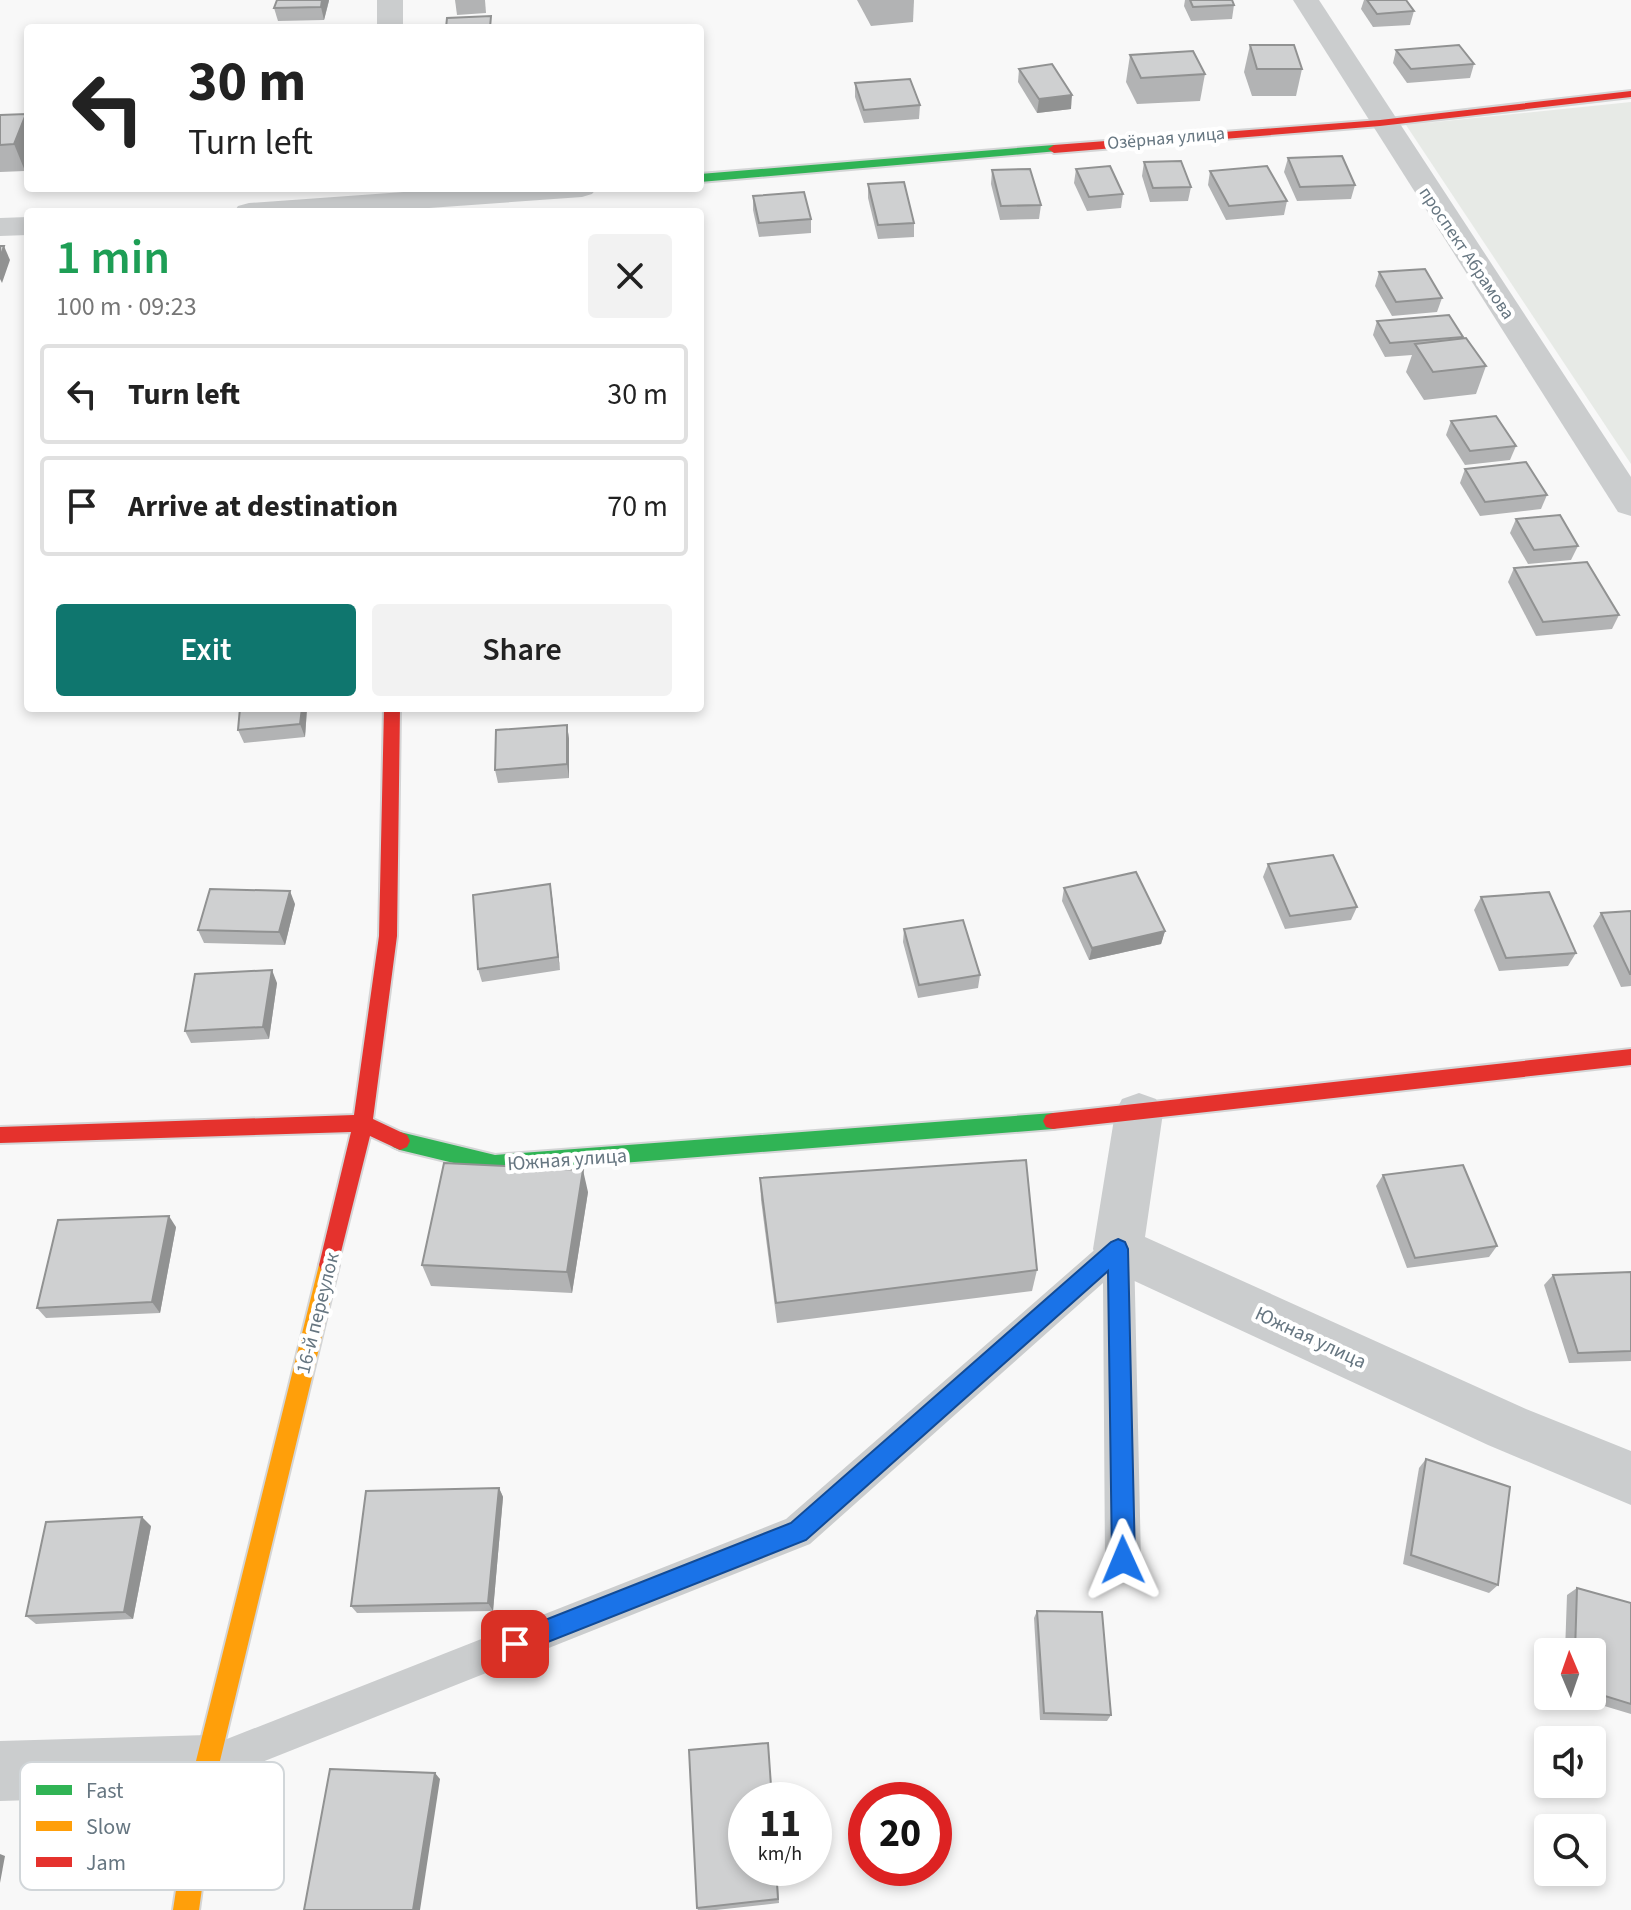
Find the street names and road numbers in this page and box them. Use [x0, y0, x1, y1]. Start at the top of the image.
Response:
street label: Озёрная улица [1106, 121, 1226, 156]
street label: проспект Абрамова [1413, 182, 1520, 325]
street label: Южная улица [506, 1142, 628, 1178]
street label: 16-й переулок [289, 1250, 347, 1377]
street label: Южная улица [1250, 1300, 1371, 1376]

